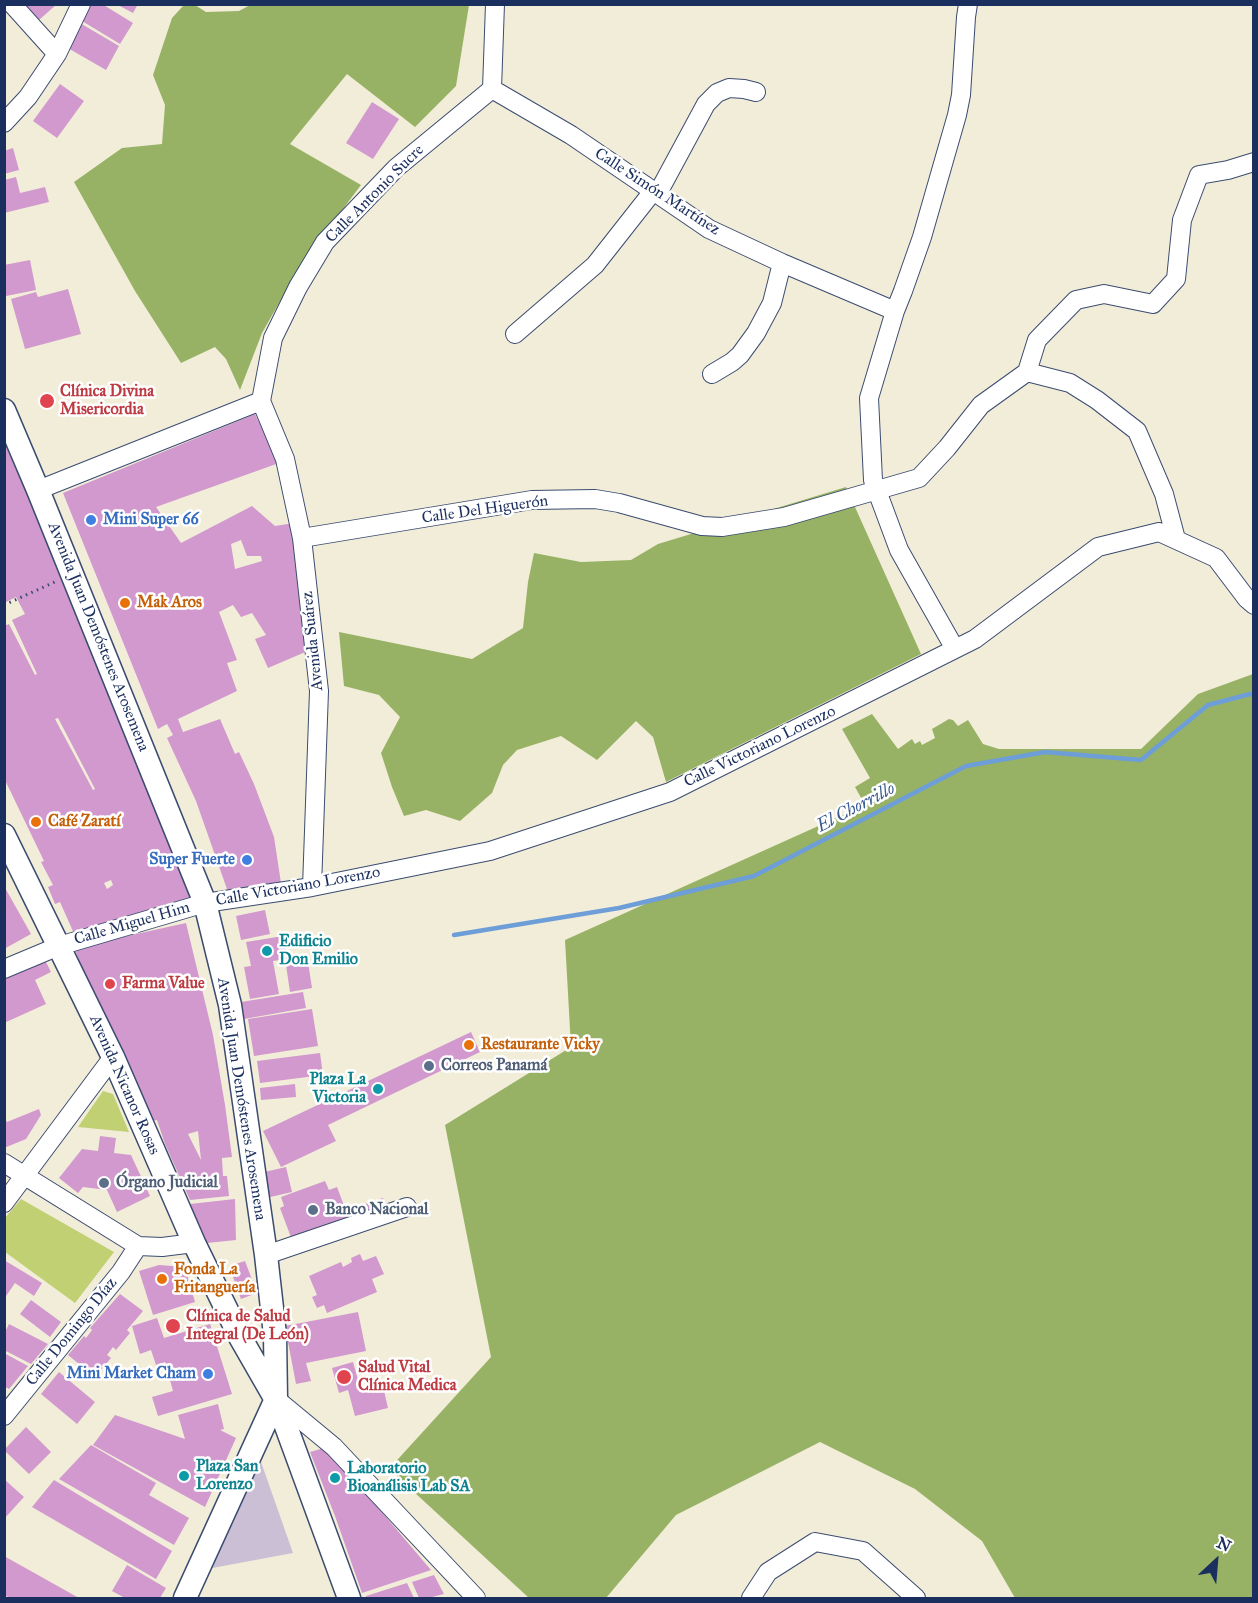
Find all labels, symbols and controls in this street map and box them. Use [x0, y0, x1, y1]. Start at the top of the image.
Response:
street label: Calle Antonio Sucre [322, 141, 428, 247]
street label: Calle Simón Martínez [591, 144, 723, 240]
place label: Clínica Divina Misericordia [60, 382, 154, 420]
marker: Clínica Divina Misericordia [38, 392, 56, 410]
street label: Calle Del Higuerón [421, 492, 549, 528]
place label: Mini Super 66 [103, 510, 199, 530]
marker: Mini Super 66 [84, 513, 98, 527]
street label: Avenida Juan Demóstenes Arosemena [43, 520, 153, 754]
street label: Avenida Suárez [298, 590, 328, 692]
place label: Mak Aros [137, 593, 202, 613]
marker: Mak Aros [118, 596, 132, 610]
street label: Calle Victoriano Lorenzo [681, 702, 839, 792]
water label: El Chorrillo [813, 778, 899, 838]
place label: Café Zaratí [48, 812, 121, 832]
marker: Café Zaratí [29, 815, 43, 829]
place label: Super Fuerte [149, 850, 235, 870]
marker: Super Fuerte [240, 853, 254, 867]
street label: Calle Victoriano Lorenzo [214, 863, 382, 911]
street label: Calle Miguel Him [72, 898, 192, 950]
place label: Edificio Don Emilio [279, 932, 358, 970]
marker: Edificio Don Emilio [260, 944, 274, 958]
place label: Farma Value [122, 974, 205, 994]
street label: Avenida Juan Demóstenes Arosemena [212, 976, 270, 1222]
marker: Farma Value [103, 977, 117, 991]
street label: Avenida Nicanor Rosas [85, 1012, 163, 1158]
place label: Restaurante Vicky [481, 1035, 600, 1055]
marker: Restaurante Vicky [462, 1038, 476, 1052]
place label: Correos Panamá [441, 1056, 547, 1076]
marker: Correos Panamá [422, 1059, 436, 1073]
place label: Plaza La Victoria [310, 1070, 366, 1108]
marker: Plaza La Victoria [371, 1082, 385, 1096]
place label: Órgano Judicial [116, 1173, 218, 1193]
marker: Órgano Judicial [97, 1176, 111, 1190]
place label: Banco Nacional [325, 1200, 428, 1220]
marker: Banco Nacional [306, 1203, 320, 1217]
place label: Fonda La Fritanguería [174, 1260, 255, 1298]
marker: Fonda La Fritanguería [155, 1272, 169, 1286]
street label: Calle Domingo Díaz [22, 1274, 122, 1390]
place label: Clínica de Salud Integral (De León) [186, 1307, 309, 1345]
marker: Clínica de Salud Integral (De León) [164, 1317, 182, 1335]
place label: Salud Vital Clínica Medica [358, 1358, 456, 1396]
place label: Mini Market Cham [66, 1364, 196, 1384]
marker: Mini Market Cham [201, 1367, 215, 1381]
marker: Salud Vital Clínica Medica [335, 1368, 353, 1386]
place label: Plaza San Lorenzo [196, 1457, 258, 1495]
place label: Laboratorio Bioanálisis Lab SA [347, 1459, 470, 1497]
marker: Plaza San Lorenzo [177, 1469, 191, 1483]
marker: Laboratorio Bioanálisis Lab SA [328, 1471, 342, 1485]
north arrow [1186, 1531, 1246, 1591]
text: N [1214, 1533, 1234, 1556]

